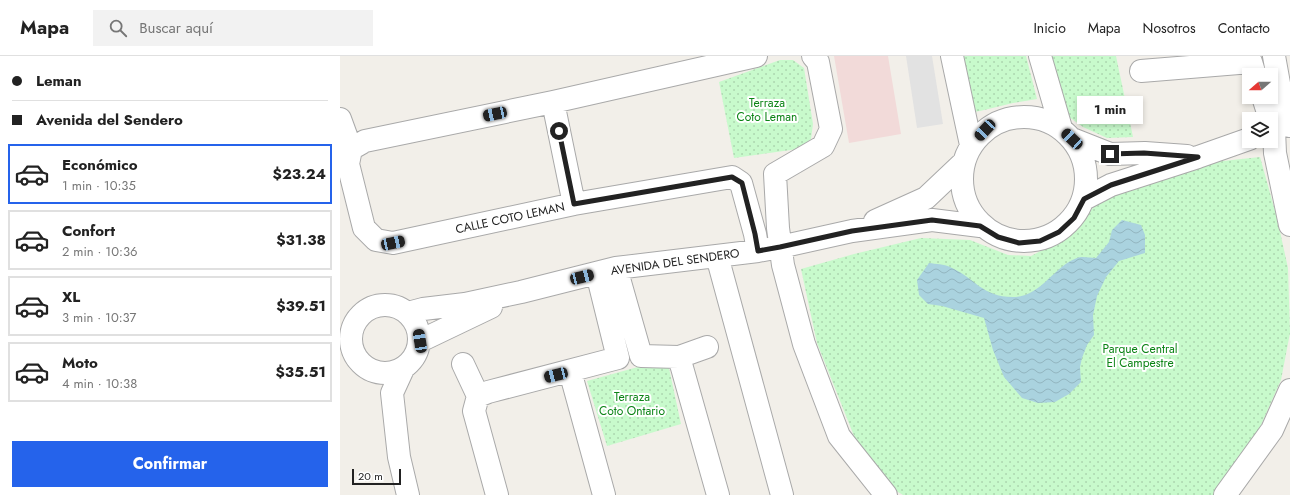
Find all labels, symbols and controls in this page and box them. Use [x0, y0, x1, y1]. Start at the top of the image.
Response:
search box [93, 10, 373, 46]
text: Mapa [20, 14, 69, 41]
icon: search [107, 17, 129, 39]
text: Buscar aquí [139, 17, 213, 39]
text: Inicio [1033, 18, 1066, 38]
text: Mapa [1088, 18, 1121, 38]
text: Nosotros [1143, 18, 1196, 38]
text: Contacto [1218, 18, 1270, 38]
north arrow [1242, 68, 1278, 104]
map controls [1242, 68, 1278, 148]
text: Leman [36, 70, 82, 92]
park label: Terraza Coto Leman [737, 94, 797, 126]
callout: 1 min [1077, 96, 1143, 124]
text: 1 min [1094, 100, 1126, 119]
car [482, 106, 508, 122]
text: Avenida del Sendero [36, 109, 183, 131]
button: layers [1242, 112, 1278, 148]
car [972, 117, 998, 143]
route start [550, 122, 568, 140]
car [1059, 126, 1085, 152]
route end [1101, 145, 1119, 163]
text: Económico [62, 154, 137, 176]
icon: car [14, 156, 50, 192]
text: $23.24 [273, 163, 326, 185]
text: 1 min · 10:35 [62, 176, 136, 195]
street label: CALLE COTO LEMAN [454, 198, 566, 238]
text: Confort [62, 220, 115, 242]
icon: car [14, 222, 50, 258]
text: $31.38 [276, 229, 326, 251]
car [380, 235, 406, 251]
text: 2 min · 10:36 [62, 242, 137, 261]
street label: AVENIDA DEL SENDERO [609, 244, 741, 280]
car [569, 268, 595, 286]
text: XL [62, 286, 80, 308]
icon: car [14, 288, 50, 324]
text: $39.51 [276, 295, 326, 317]
text: 3 min · 10:37 [62, 308, 136, 327]
car [412, 328, 428, 354]
park label: Parque Central El Campestre [1102, 340, 1178, 372]
text: Moto [62, 352, 98, 374]
icon: car [14, 354, 50, 390]
text: $35.51 [276, 361, 326, 383]
car [543, 366, 569, 384]
text: 4 min · 10:38 [62, 374, 137, 393]
park label: Terraza Coto Ontario [599, 388, 665, 420]
button: Confirmar [12, 441, 328, 487]
scale bar [352, 467, 401, 486]
text: 20 m [358, 468, 383, 484]

